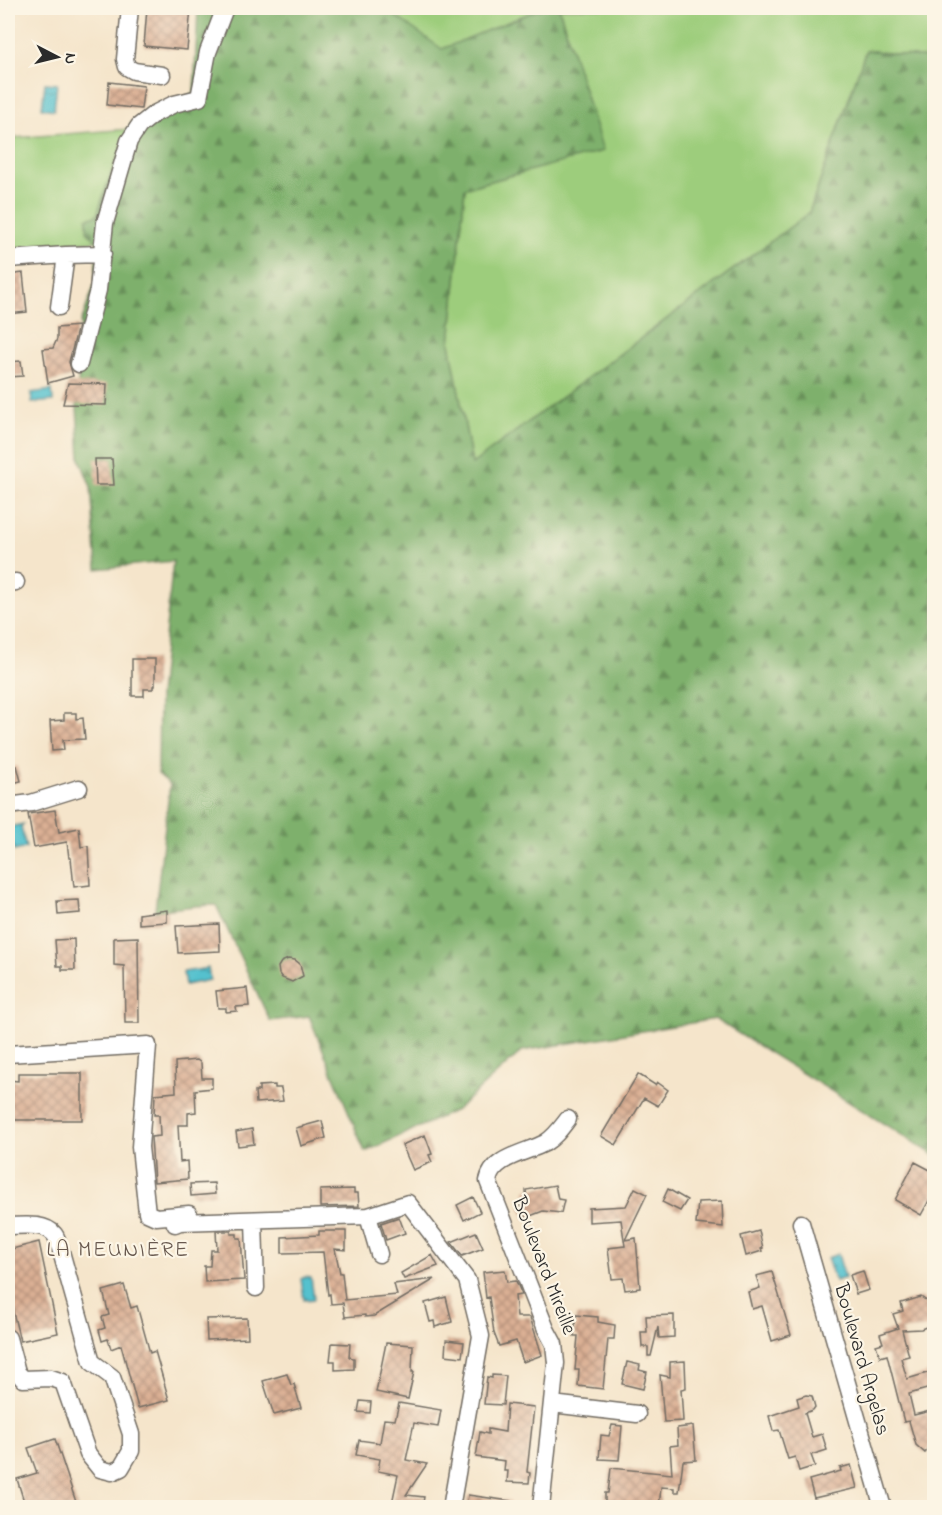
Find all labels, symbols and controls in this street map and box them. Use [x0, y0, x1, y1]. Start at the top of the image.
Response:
north arrow [27, 27, 87, 87]
text: N [57, 52, 82, 66]
street label: Boulevard Mireille [503, 1191, 583, 1340]
district label: LA MEUNIÈRE [46, 1235, 190, 1267]
street label: Boulevard Argelas [823, 1279, 897, 1440]

